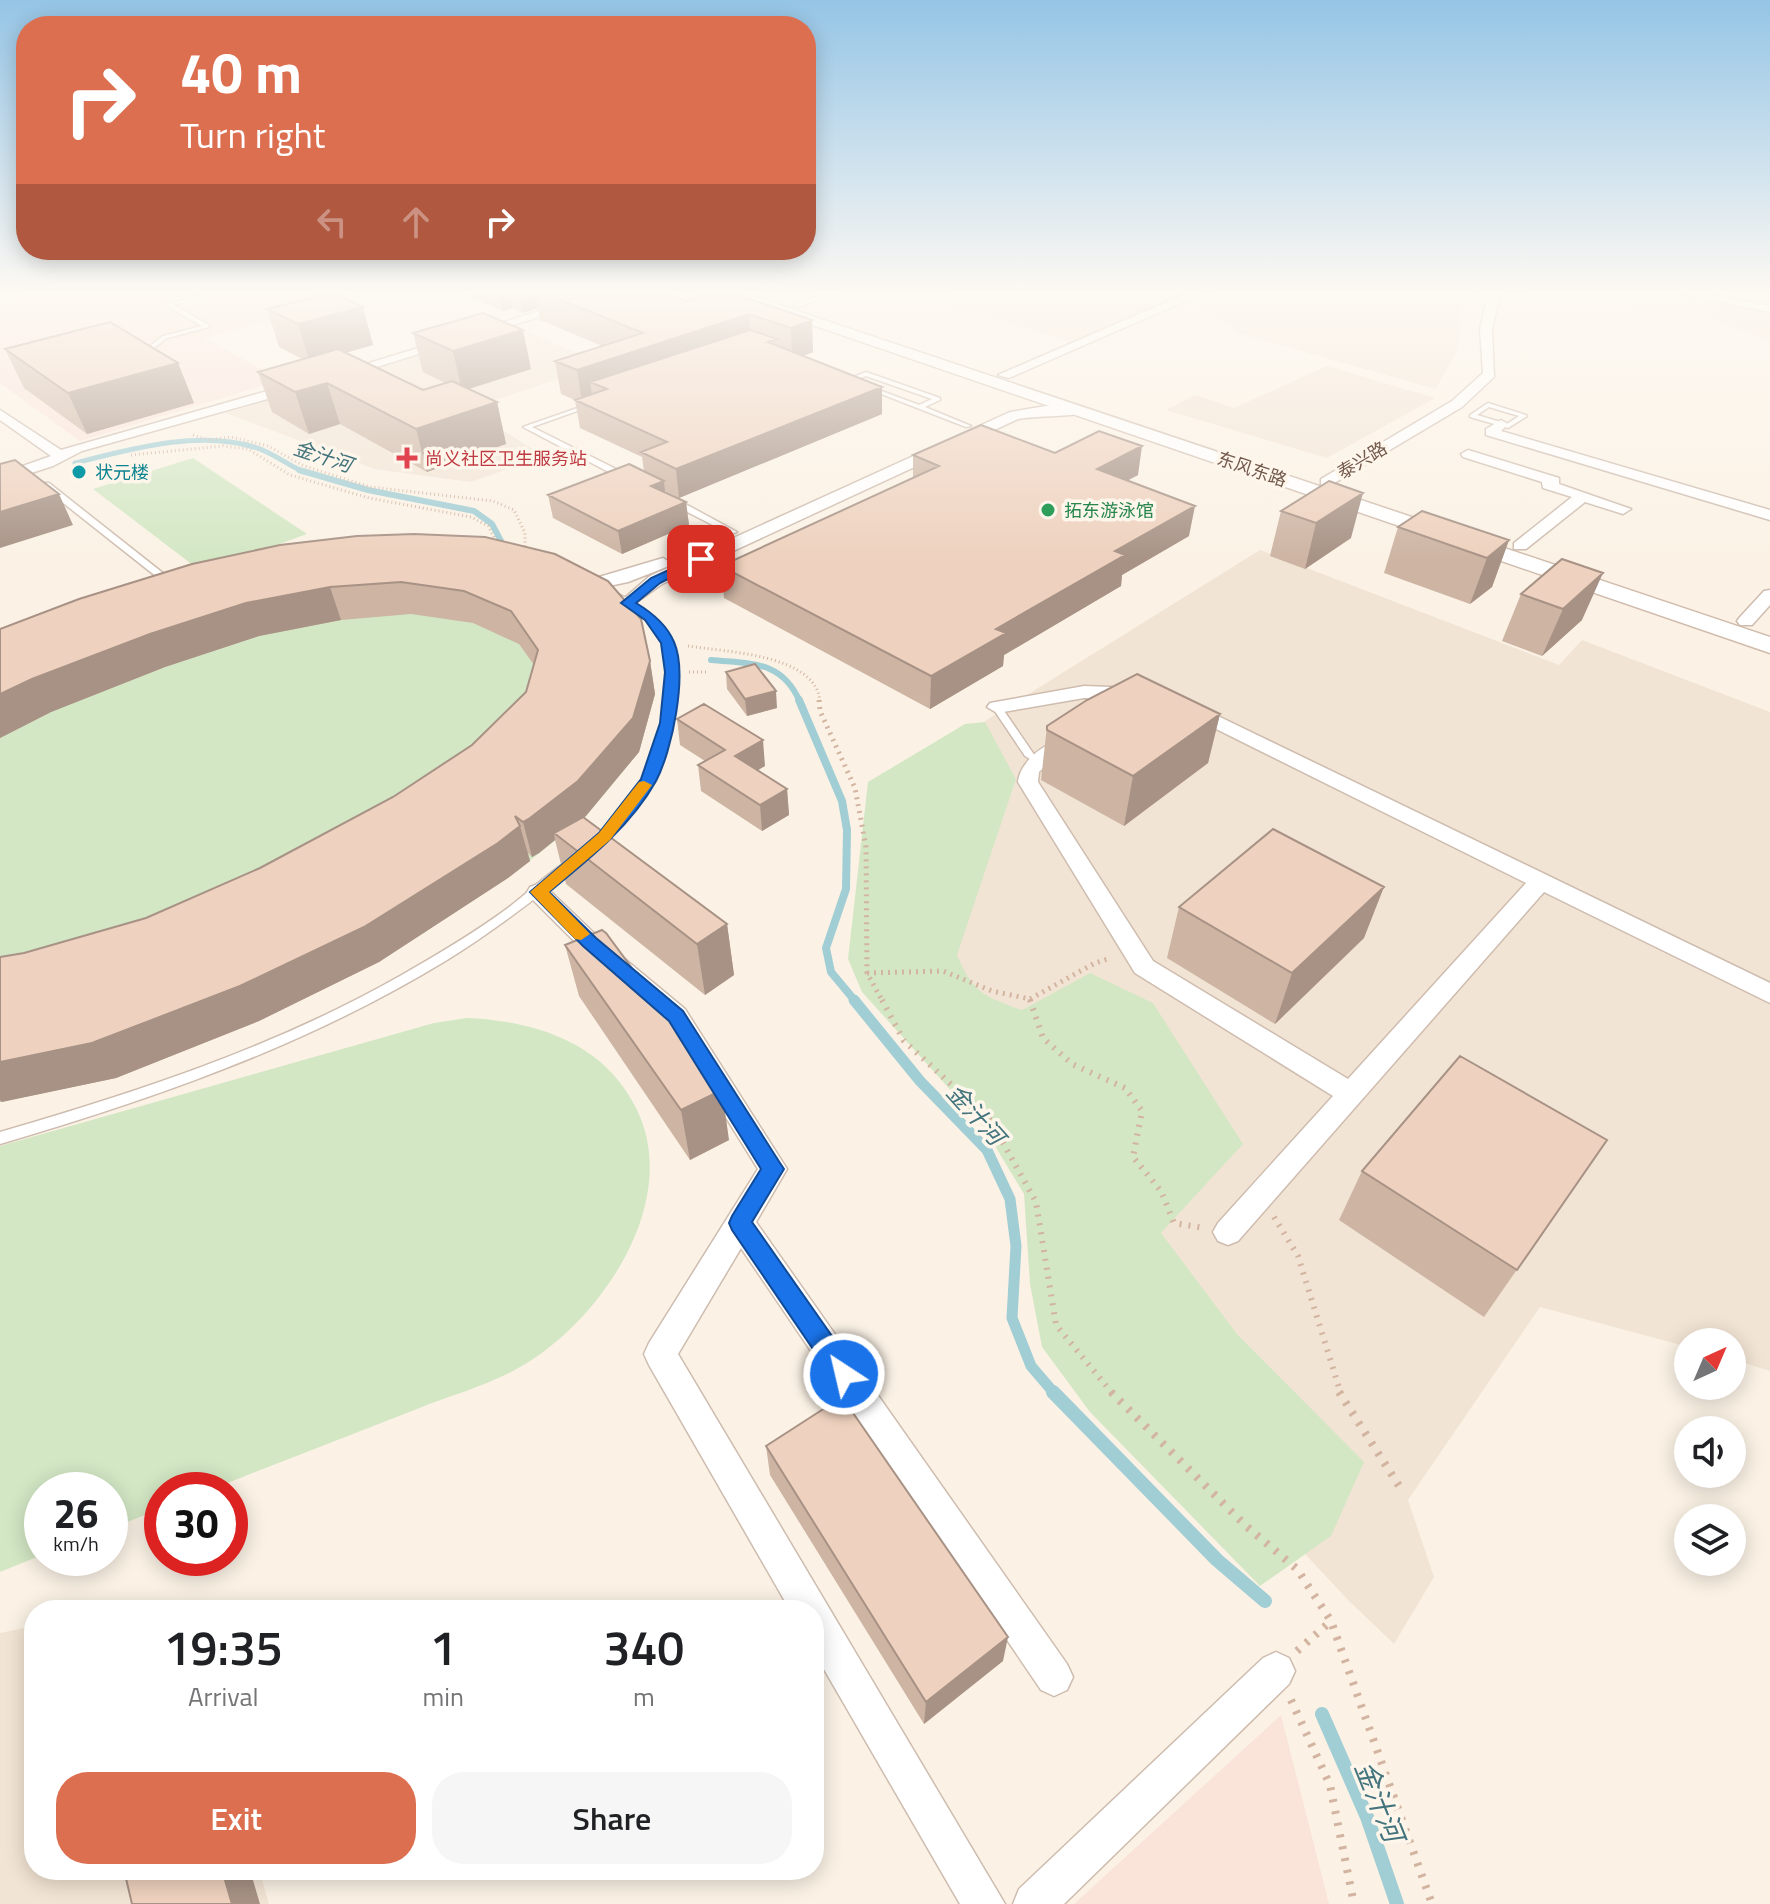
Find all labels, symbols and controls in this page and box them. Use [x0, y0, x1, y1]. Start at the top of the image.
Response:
text: 40 m [180, 30, 302, 115]
icon: right [48, 48, 152, 152]
text: Turn right [180, 107, 325, 162]
icon: left [310, 200, 354, 244]
icon: ahead [394, 200, 438, 244]
icon: right [478, 200, 522, 244]
water label: 金汁河 [290, 432, 360, 481]
street label: 泰兴路 [1332, 435, 1392, 485]
place label: 尚义社区卫生服务站 [425, 445, 587, 472]
street label: 东风东路 [1214, 445, 1290, 493]
marker: 尚义社区卫生服务站 [396, 447, 418, 469]
place label: 状元楼 [95, 459, 149, 486]
marker: 状元楼 [70, 463, 88, 481]
place label: 拓东游泳馆 [1064, 497, 1154, 524]
marker: 拓东游泳馆 [1039, 501, 1057, 519]
pin [667, 525, 735, 593]
icon: arrive [679, 537, 723, 581]
water label: 金汁河 [939, 1075, 1016, 1156]
north arrow [1674, 1328, 1746, 1400]
map controls [1674, 1328, 1746, 1576]
position arrow [802, 1332, 886, 1416]
button: sound [1674, 1416, 1746, 1488]
speed limit sign: 30 [144, 1472, 248, 1576]
text: 26 [54, 1483, 98, 1544]
button: layers [1674, 1504, 1746, 1576]
text: km/h [53, 1528, 99, 1559]
text: 19:35 [164, 1611, 283, 1684]
text: 1 [430, 1611, 457, 1684]
text: 340 [604, 1611, 684, 1684]
text: Arrival [188, 1677, 258, 1716]
text: min [422, 1677, 464, 1716]
text: m [633, 1677, 655, 1716]
water label: 金汁河 [1344, 1754, 1418, 1853]
button: Exit [56, 1772, 416, 1864]
button: Share [432, 1772, 792, 1864]

